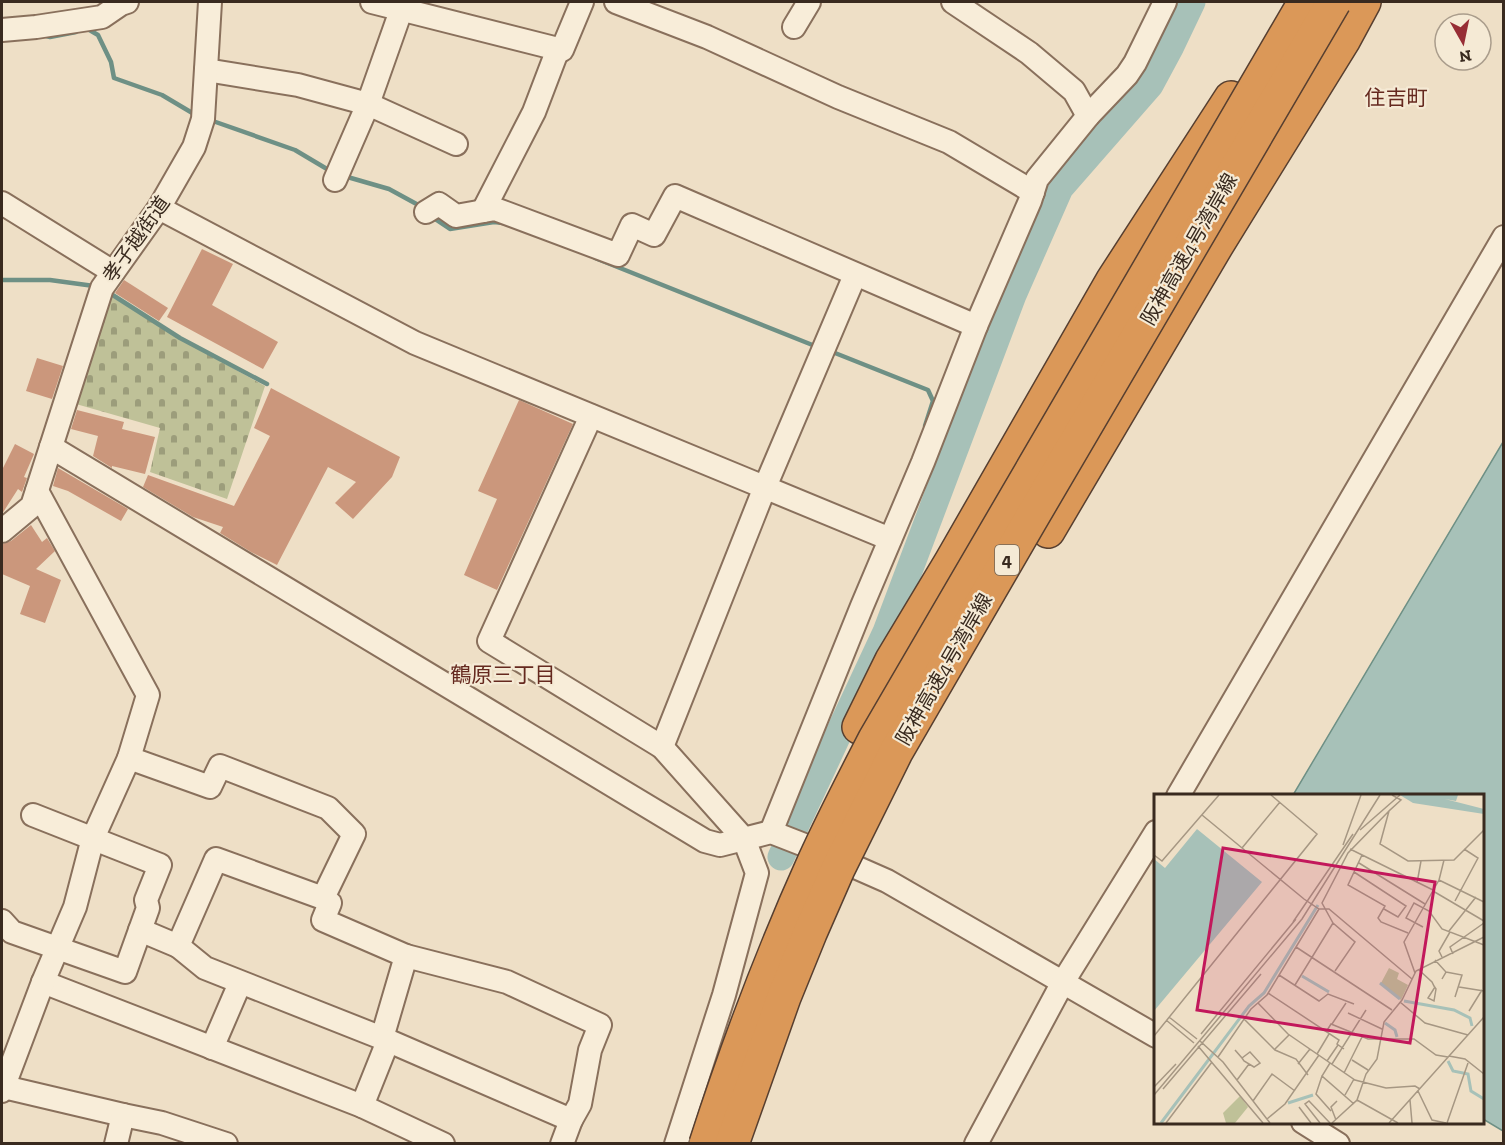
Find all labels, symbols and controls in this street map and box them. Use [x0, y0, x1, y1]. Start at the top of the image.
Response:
north arrow [1433, 12, 1493, 72]
text: N [1458, 46, 1473, 67]
district label: 住吉町 [1365, 85, 1428, 110]
street label: 阪神高速4号湾岸線 [1136, 169, 1242, 329]
street label: 孝子越街道 [97, 191, 175, 287]
road number: 4 [995, 545, 1019, 575]
street label: 阪神高速4号湾岸線 [891, 589, 997, 749]
district label: 鶴原三丁目 [451, 662, 556, 687]
inset map [1154, 794, 1484, 1124]

